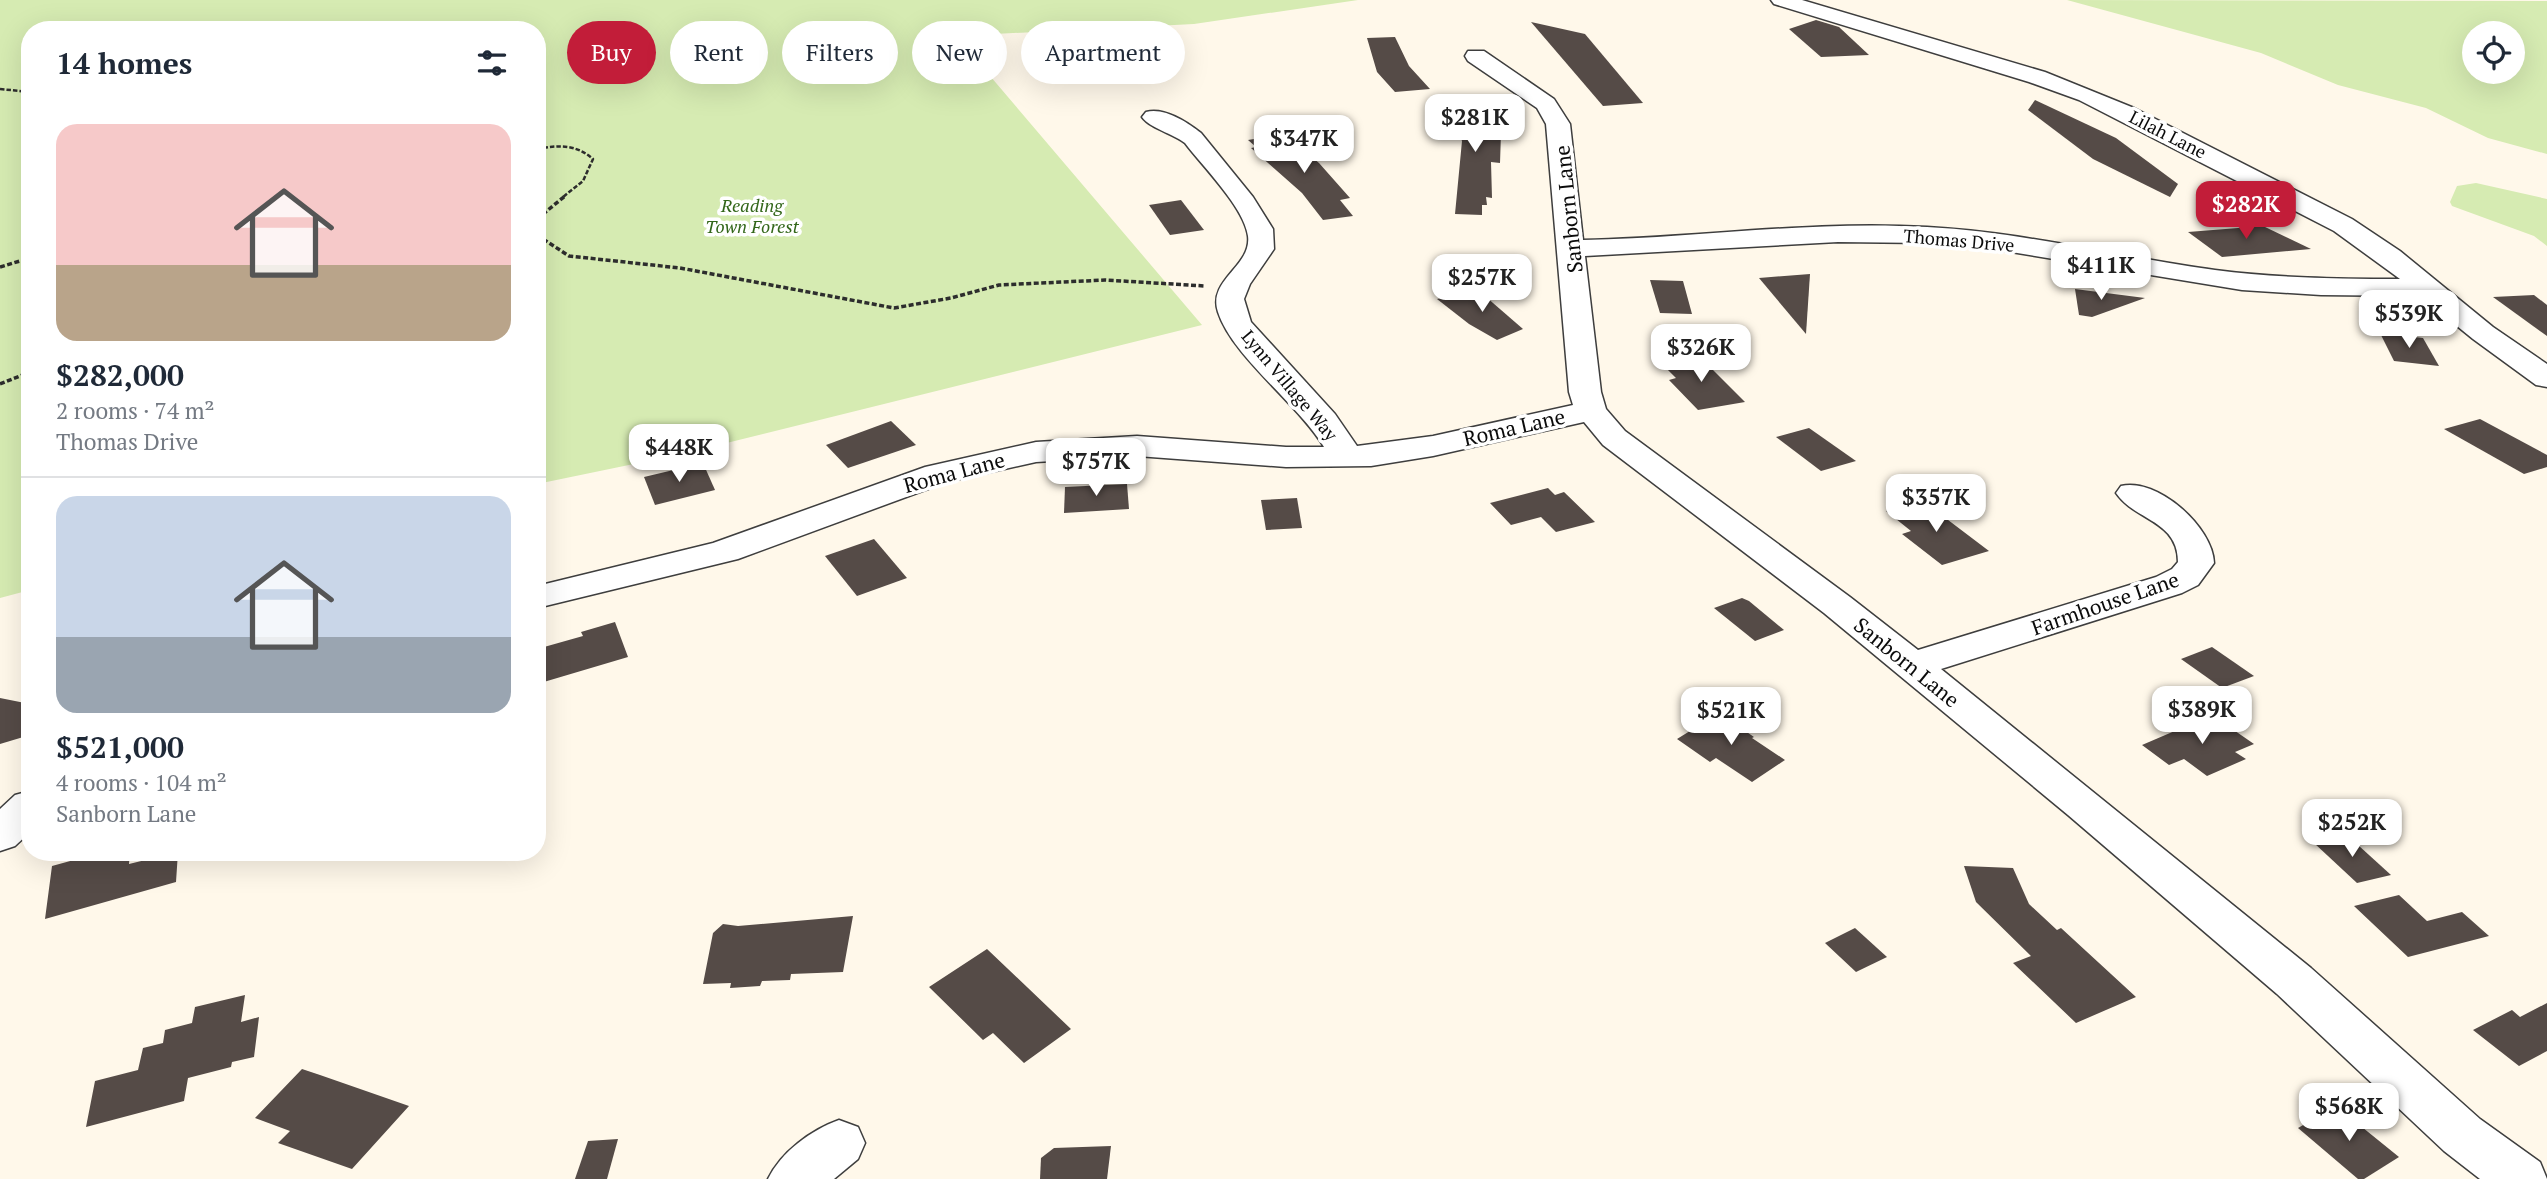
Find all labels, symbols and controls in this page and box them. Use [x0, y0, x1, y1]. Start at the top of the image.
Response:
chip: Buy [567, 21, 656, 84]
chip: Rent [670, 21, 768, 84]
chip: Filters [782, 21, 898, 84]
chip: New [912, 21, 1007, 84]
chip: Apartment [1021, 21, 1185, 84]
map controls [2462, 21, 2525, 84]
button: locate [2462, 21, 2525, 84]
text: 14 homes [56, 43, 192, 83]
icon: filters [473, 44, 511, 82]
pin: $281K [1426, 94, 1524, 154]
text: $281K [1441, 101, 1509, 132]
street label: Lilah Lane [2125, 104, 2211, 164]
pin: $347K [1255, 116, 1353, 175]
text: $347K [1270, 122, 1338, 153]
street label: Sanborn Lane [1547, 144, 1589, 274]
icon: home [221, 170, 347, 296]
pin: $282K [2197, 182, 2295, 241]
text: $282K [2212, 188, 2280, 219]
park label: Reading Town Forest [705, 193, 800, 238]
street label: Thomas Drive [1902, 223, 2016, 257]
pin: $411K [2052, 243, 2150, 302]
text: $411K [2067, 249, 2135, 280]
pin: $257K [1433, 254, 1531, 314]
text: $257K [1448, 261, 1516, 292]
pin: $539K [2360, 290, 2458, 350]
text: $539K [2375, 297, 2443, 328]
pin: $326K [1652, 324, 1750, 384]
street label: Lynn Village Way [1237, 325, 1344, 446]
text: $326K [1667, 331, 1735, 362]
text: $282,000 [56, 355, 184, 395]
text: 2 rooms · 74 m² [56, 395, 215, 426]
street label: Roma Lane [1460, 402, 1568, 452]
pin: $448K [630, 424, 728, 484]
text: Thomas Drive [56, 426, 198, 457]
text: $448K [645, 431, 713, 462]
pin: $757K [1047, 438, 1145, 498]
street label: Roma Lane [900, 445, 1008, 499]
text: $757K [1062, 445, 1130, 476]
pin: $357K [1887, 475, 1985, 534]
text: $357K [1902, 481, 1970, 512]
icon: home [221, 542, 347, 668]
street label: Farmhouse Lane [2028, 565, 2182, 641]
street label: Sanborn Lane [1848, 611, 1966, 713]
pin: $389K [2153, 686, 2251, 746]
pin: $521K [1682, 688, 1780, 747]
text: $389K [2168, 693, 2236, 724]
text: $521K [1697, 694, 1765, 725]
text: $521,000 [56, 727, 184, 767]
text: 4 rooms · 104 m² [56, 767, 227, 798]
text: Sanborn Lane [56, 798, 196, 829]
pin: $252K [2303, 800, 2401, 859]
text: $252K [2318, 806, 2386, 837]
pin: $568K [2300, 1084, 2398, 1143]
text: $568K [2315, 1090, 2383, 1121]

